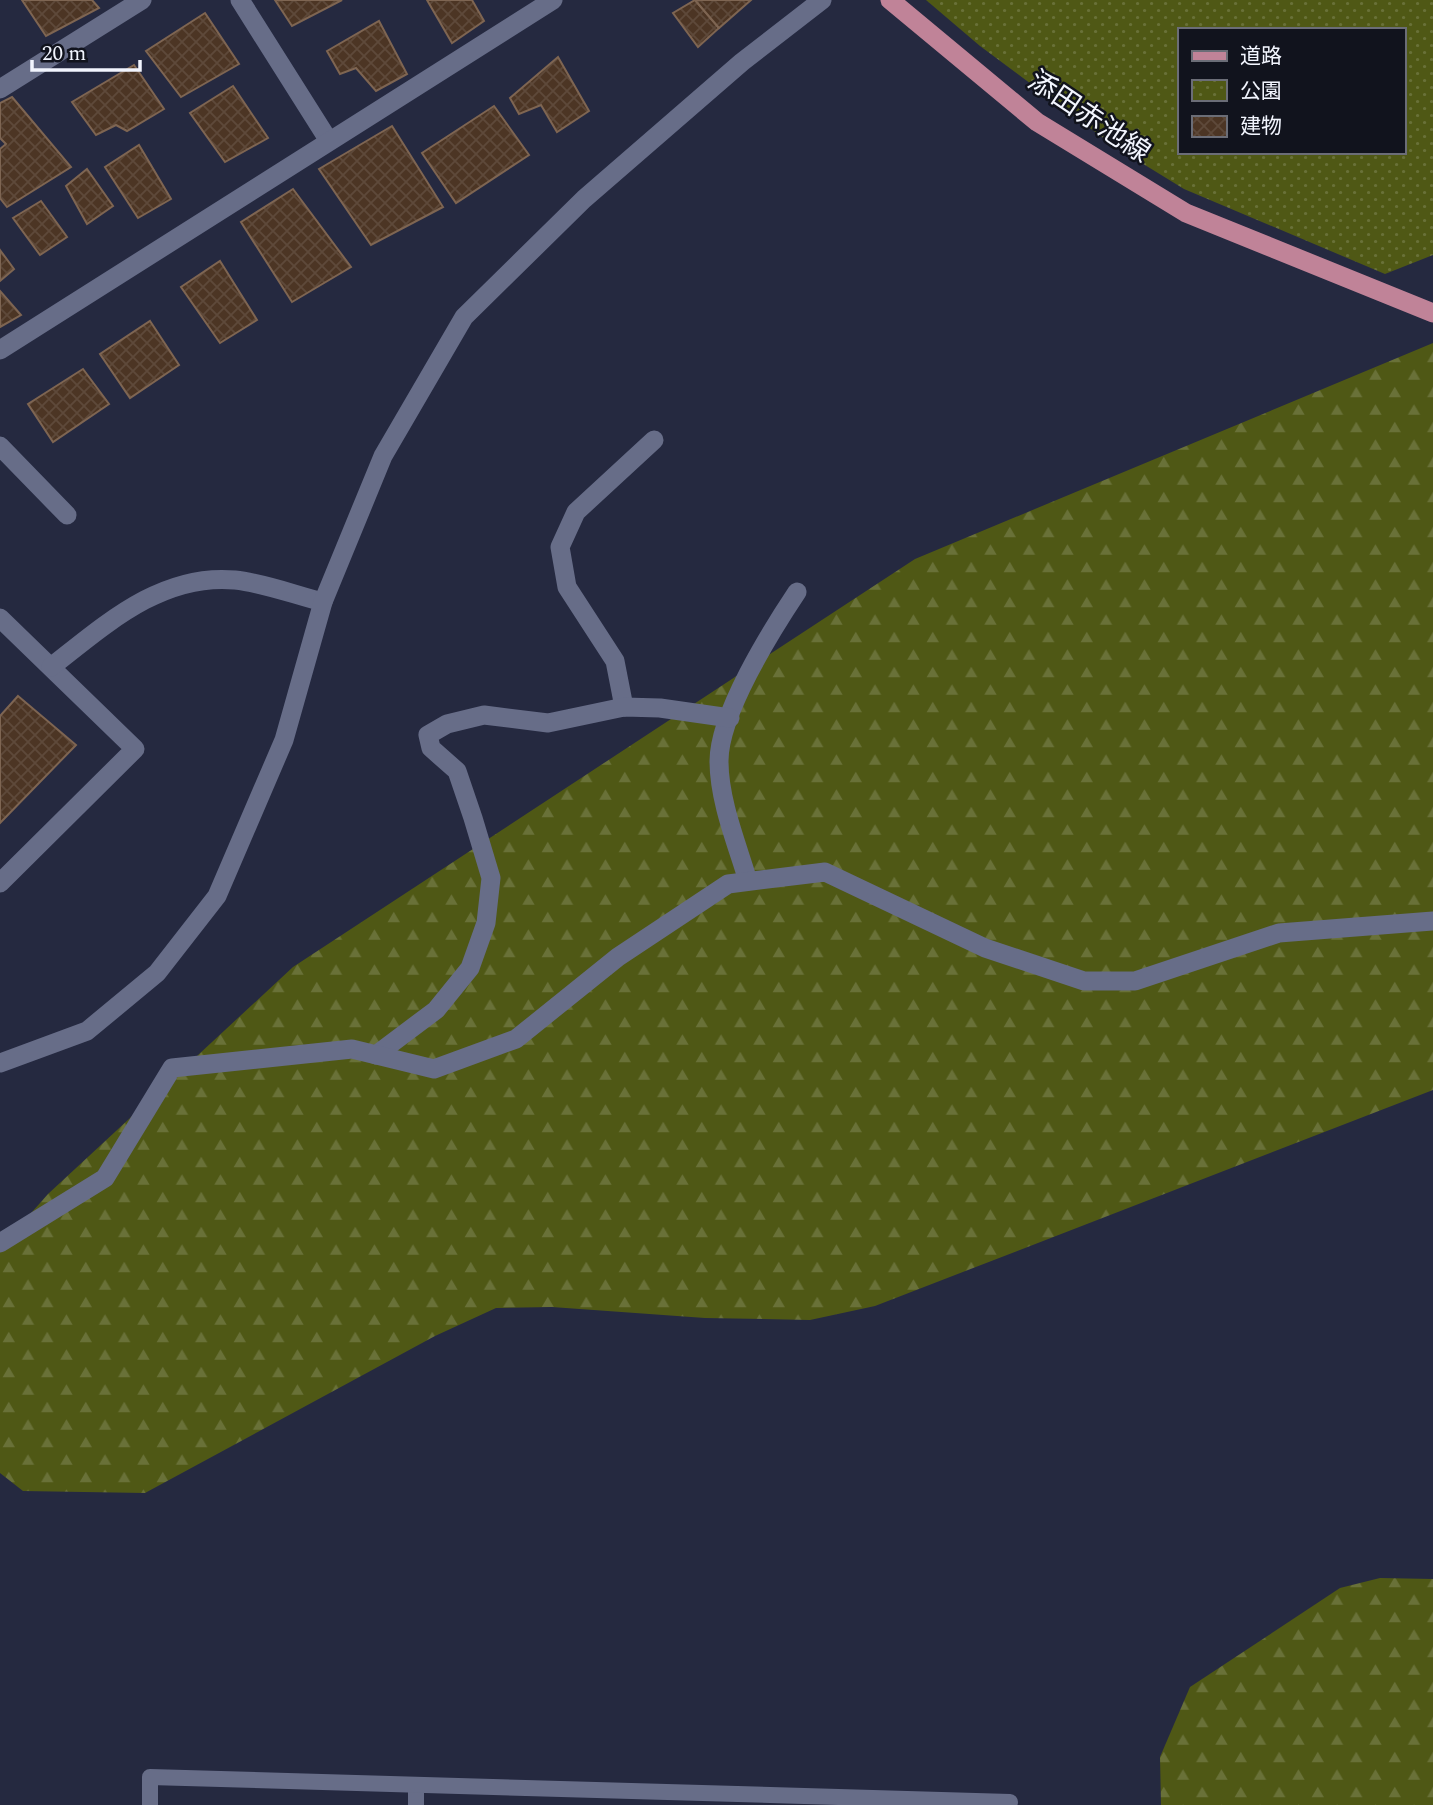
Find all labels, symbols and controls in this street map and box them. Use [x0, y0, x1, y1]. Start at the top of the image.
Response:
scale bar [32, 28, 140, 72]
legend [1178, 28, 1405, 154]
text: 20 m [42, 38, 86, 70]
text: 道路 [1240, 41, 1282, 73]
street label: 添田赤池線 [1019, 60, 1159, 174]
text: 公園 [1240, 76, 1282, 108]
text: 建物 [1240, 111, 1282, 143]

